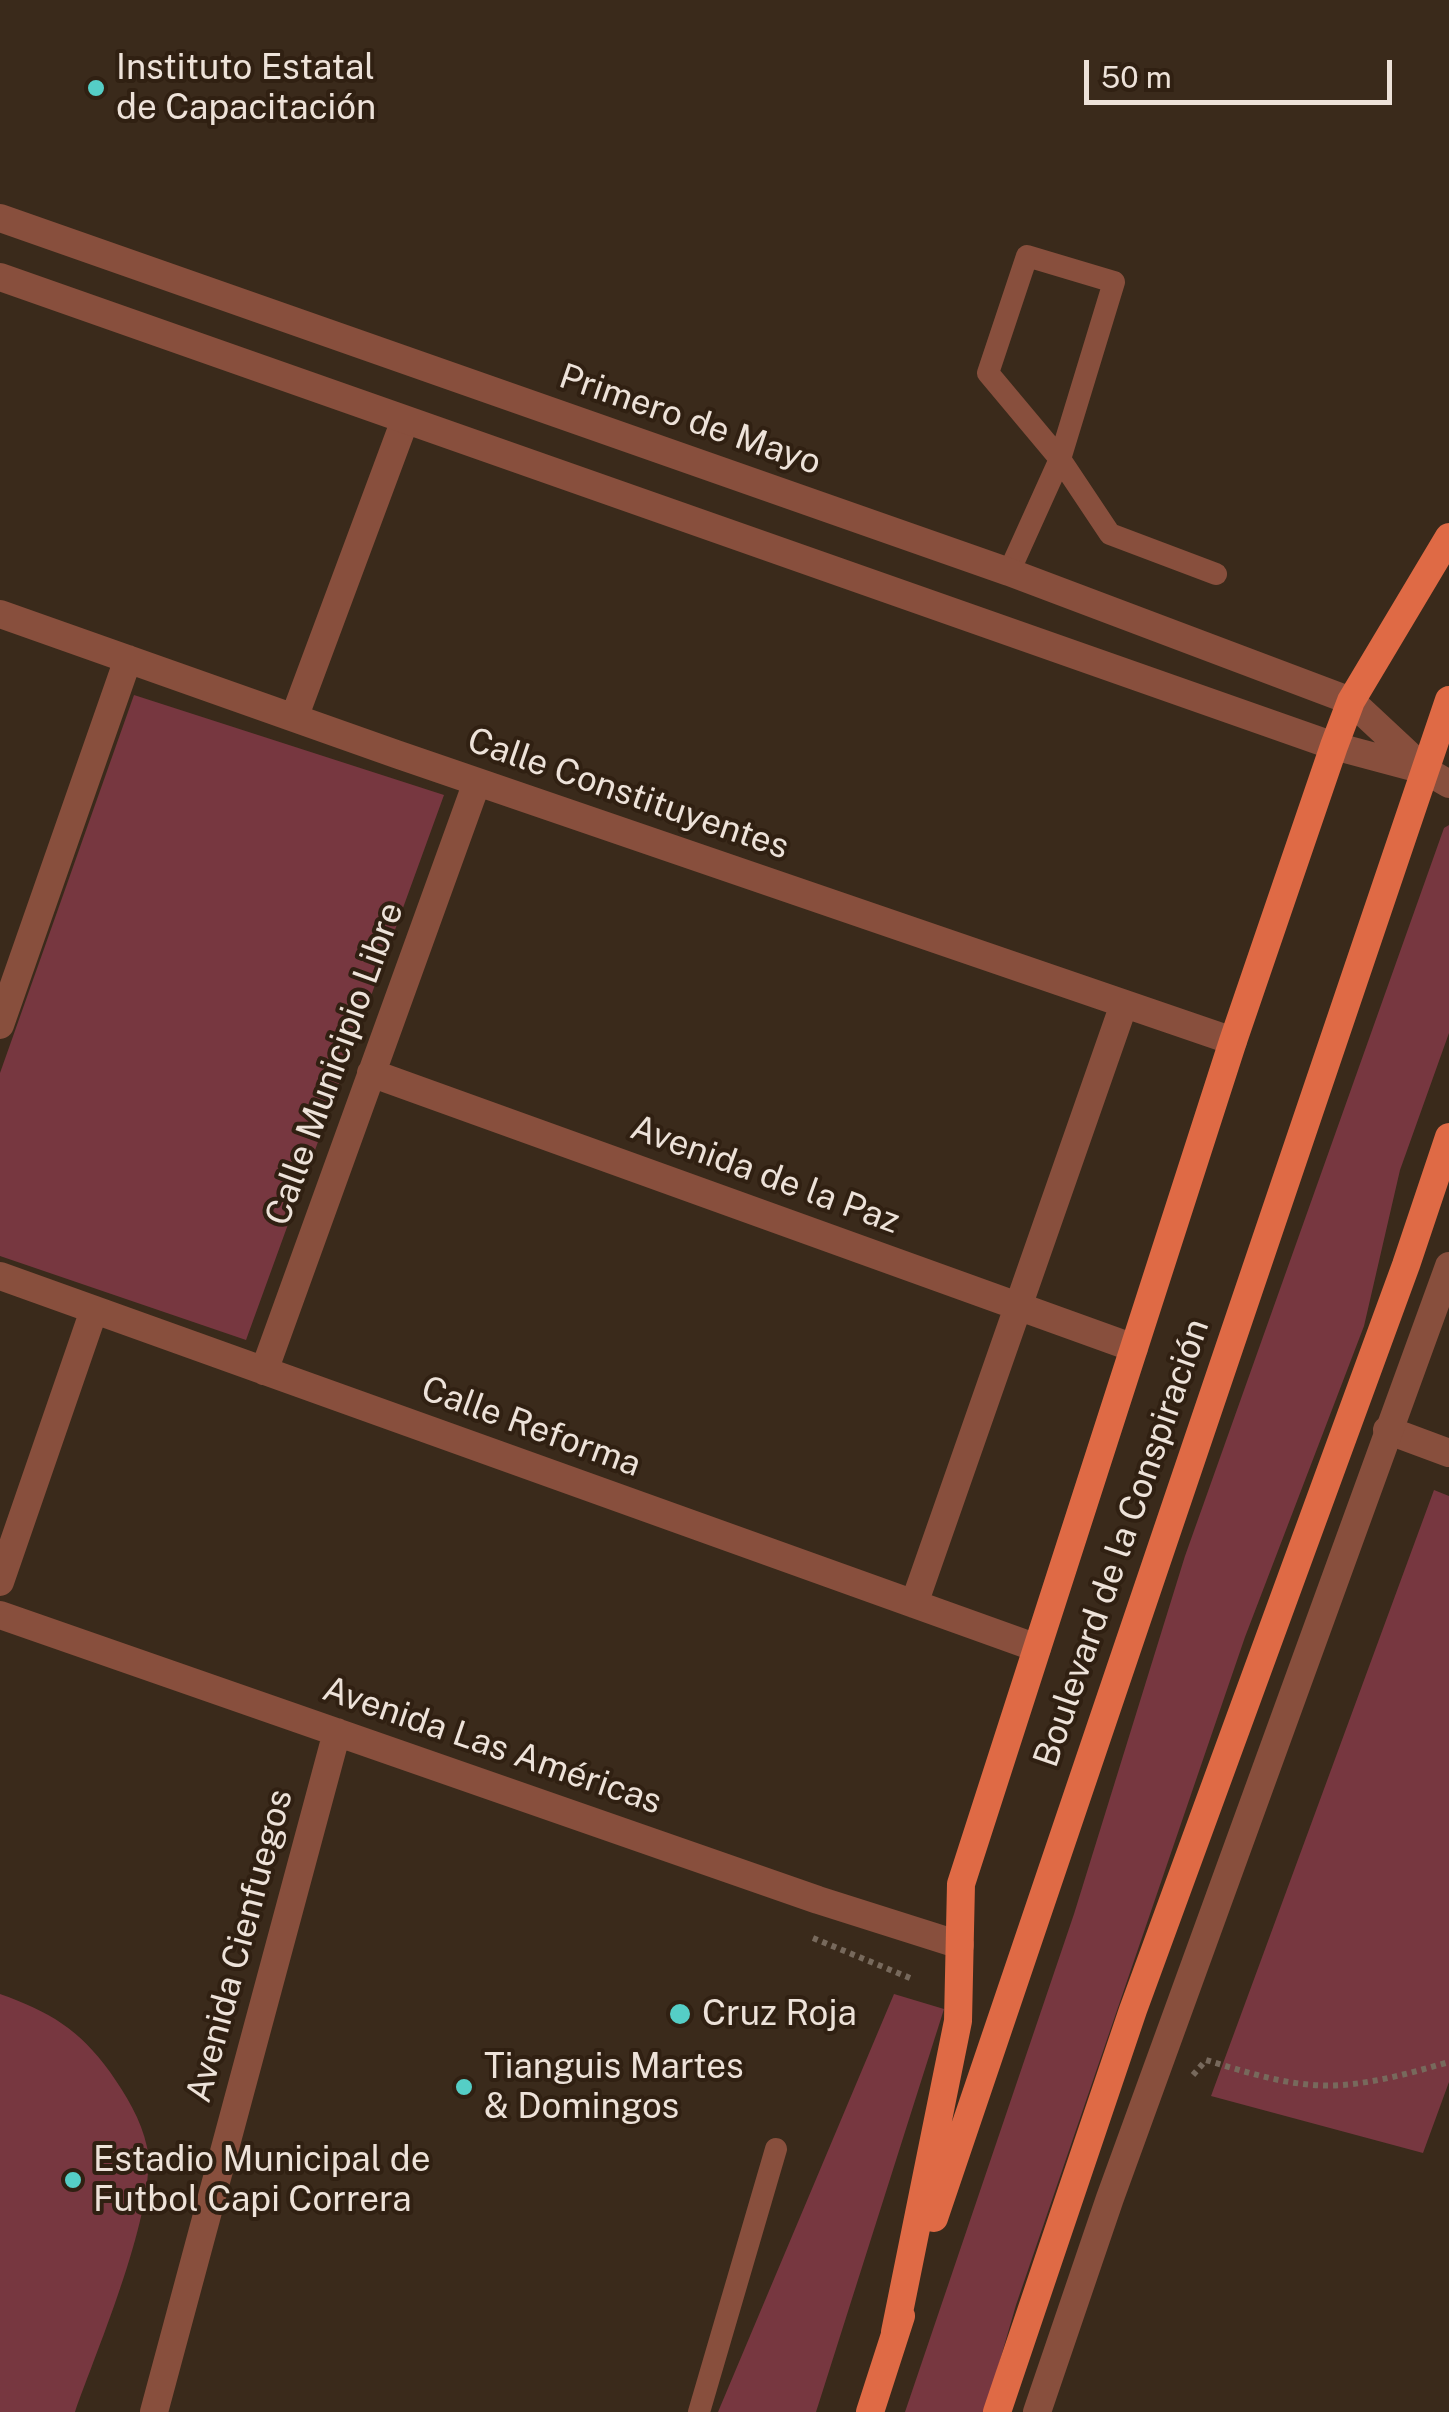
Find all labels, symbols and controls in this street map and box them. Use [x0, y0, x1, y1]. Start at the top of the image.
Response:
scale bar [1089, 40, 1396, 102]
place label: Instituto Estatal de Capacitación [116, 47, 376, 129]
text: 50 m [1101, 59, 1172, 95]
marker: Instituto Estatal de Capacitación [85, 77, 107, 99]
street label: Primero de Mayo [554, 356, 826, 484]
street label: Calle Constituyentes [462, 719, 794, 869]
street label: Calle Municipio Libre [257, 897, 413, 1231]
street label: Avenida de la Paz [625, 1107, 905, 1243]
street label: Boulevard de la Conspiración [1025, 1313, 1219, 1773]
street label: Calle Reforma [416, 1368, 646, 1486]
street label: Avenida Las Américas [317, 1668, 667, 1824]
street label: Avenida Cienfuegos [178, 1785, 302, 2107]
place label: Cruz Roja [702, 1993, 857, 2035]
marker: Cruz Roja [667, 2001, 693, 2027]
place label: Tianguis Martes & Domingos [484, 2046, 744, 2128]
marker: Tianguis Martes & Domingos [453, 2076, 475, 2098]
place label: Estadio Municipal de Futbol Capi Correra [93, 2139, 430, 2221]
marker: Estadio Municipal de Futbol Capi Correra [62, 2169, 84, 2191]

